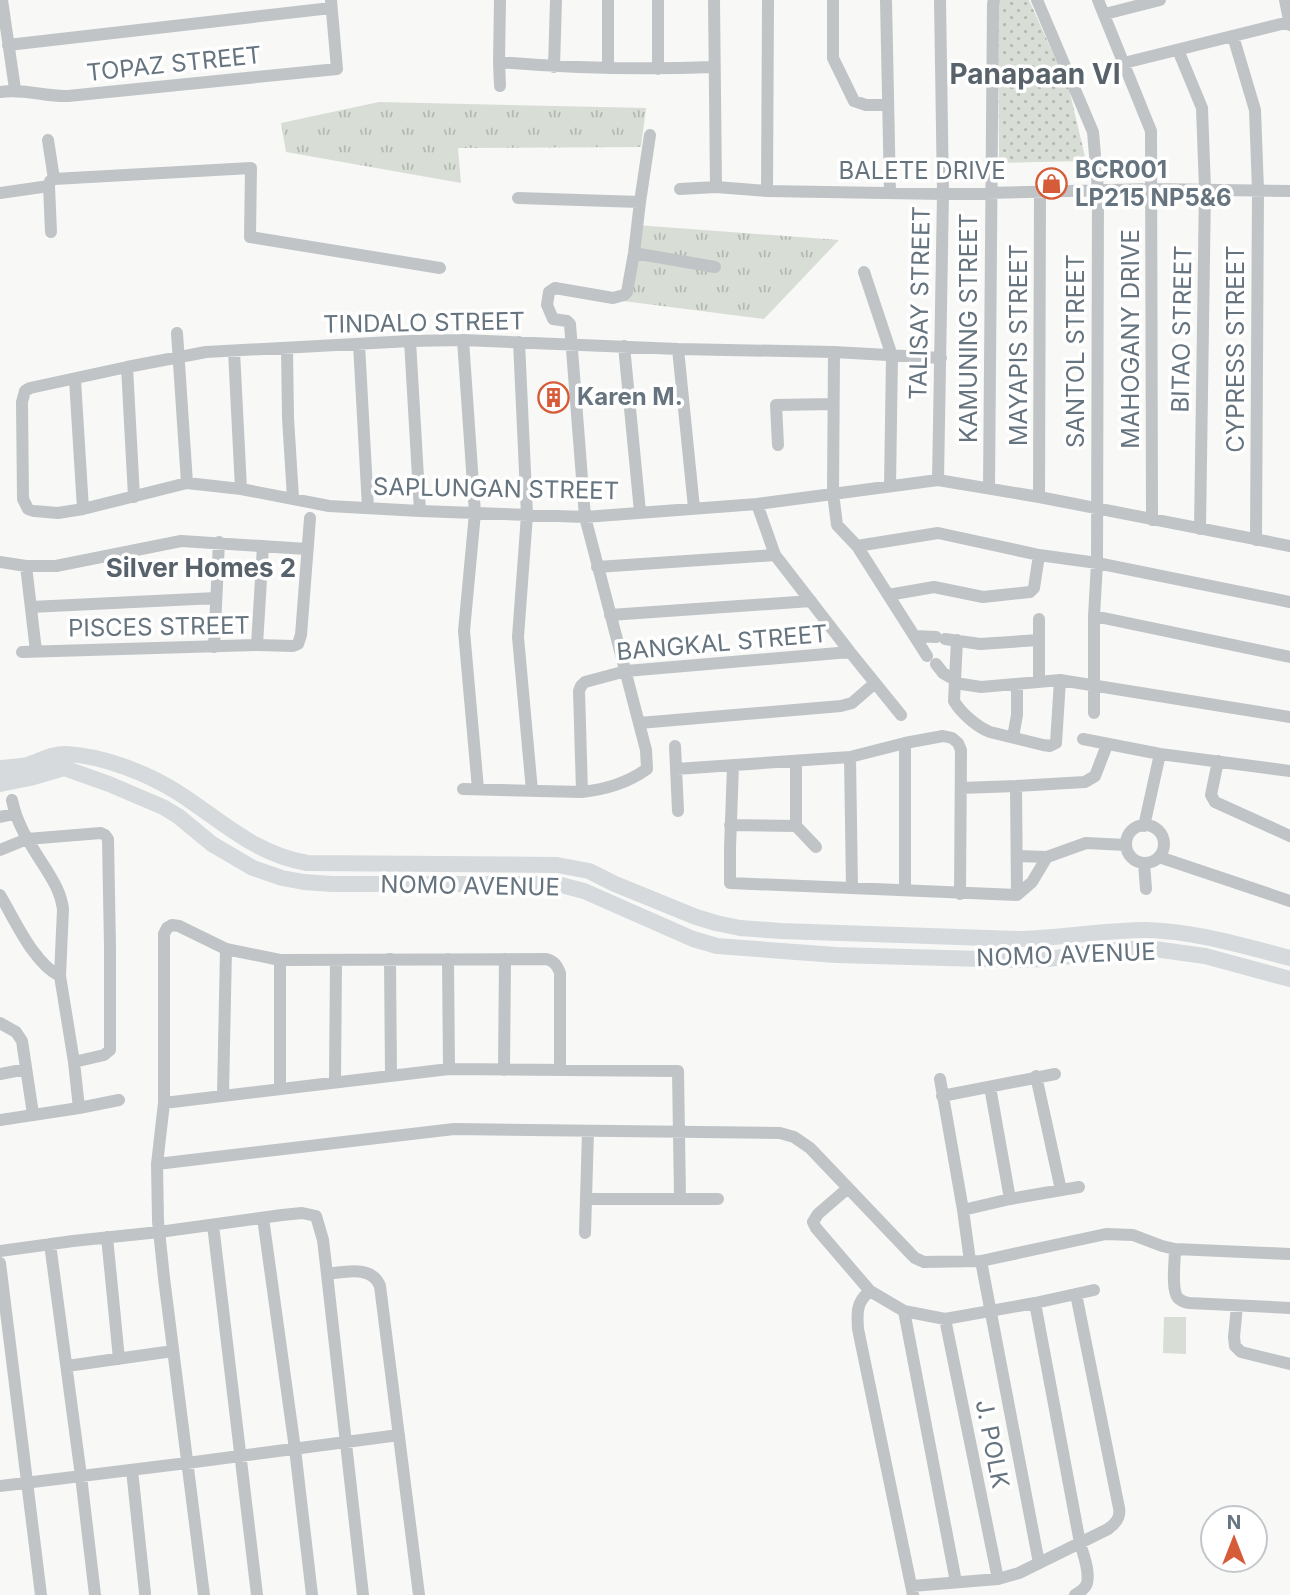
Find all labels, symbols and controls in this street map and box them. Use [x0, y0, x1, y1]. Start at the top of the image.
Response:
street label: TOPAZ STREET [85, 40, 263, 87]
district label: Panapaan VI [950, 57, 1121, 91]
place label: BCR001 LP215 NP5&6 [1075, 155, 1232, 212]
street label: BALETE DRIVE [838, 156, 1006, 185]
shop icon: BCR001 LP215 NP5&6 [1035, 167, 1069, 201]
street label: TALISAY STREET [903, 206, 936, 400]
street label: KAMUNING STREET [954, 213, 983, 443]
street label: MAHOGANY DRIVE [1116, 229, 1145, 449]
street label: MAYAPIS STREET [1004, 244, 1033, 446]
street label: BITAO STREET [1166, 245, 1197, 413]
street label: CYPRESS STREET [1221, 245, 1250, 453]
street label: SANTOL STREET [1061, 254, 1090, 448]
street label: TINDALO STREET [323, 306, 525, 339]
building icon: Karen M. [537, 380, 571, 414]
place label: Karen M. [577, 382, 683, 411]
street label: SAPLUNGAN STREET [373, 472, 619, 505]
district label: Silver Homes 2 [106, 552, 296, 583]
street label: PISCES STREET [68, 610, 250, 643]
street label: BANGKAL STREET [615, 619, 829, 666]
street label: NOMO AVENUE [380, 869, 560, 902]
street label: NOMO AVENUE [976, 937, 1156, 972]
street label: J. POLK [970, 1397, 1015, 1491]
north arrow [1199, 1504, 1269, 1574]
text: N [1227, 1511, 1241, 1534]

